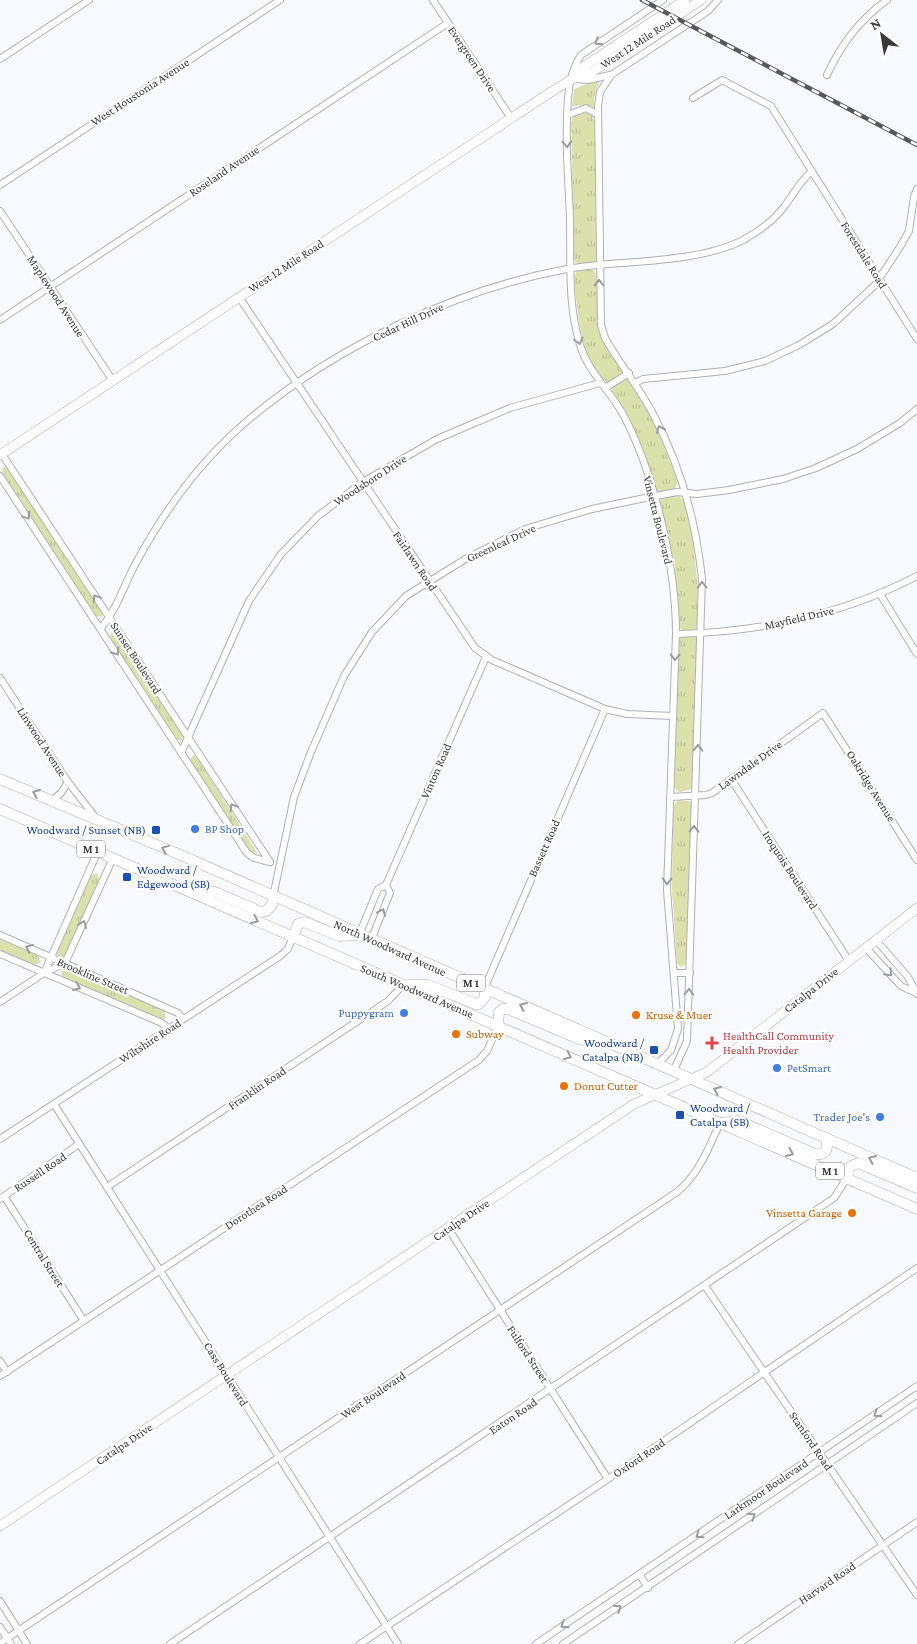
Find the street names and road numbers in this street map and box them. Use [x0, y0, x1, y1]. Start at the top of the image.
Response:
street label: West 12 Mile Road [598, 12, 679, 72]
street label: Evergreen Drive [445, 24, 499, 94]
street label: West Houstonia Avenue [88, 55, 192, 129]
street label: Roseland Avenue [186, 142, 262, 200]
street label: Forestdale Road [838, 219, 891, 292]
street label: West 12 Mile Road [246, 236, 327, 296]
street label: Maplewood Avenue [24, 252, 88, 340]
street label: Cedar Hill Drive [370, 300, 446, 344]
street label: Woodsboro Drive [331, 451, 409, 509]
street label: Vinsetta Boulevard [640, 474, 676, 566]
street label: Greenleaf Drive [464, 521, 538, 565]
street label: Fairlawn Road [390, 528, 440, 594]
street label: Mayfield Drive [763, 603, 835, 633]
street label: Sunset Boulevard [107, 619, 165, 697]
street label: Linwood Avenue [14, 705, 70, 779]
street label: Lawndale Drive [715, 737, 785, 793]
street label: Vinton Road [418, 741, 455, 801]
street label: Oakridge Avenue [843, 748, 899, 824]
street label: Bassett Road [525, 817, 563, 879]
street label: Iroquois Boulevard [759, 828, 821, 912]
road number: M 1 [77, 841, 105, 858]
street label: North Woodward Avenue [332, 917, 448, 979]
street label: Brookline Street [55, 955, 132, 998]
street label: South Woodward Avenue [358, 961, 476, 1021]
street label: Catalpa Drive [781, 964, 841, 1016]
road number: M 1 [457, 974, 485, 991]
street label: Wiltshire Road [116, 1015, 184, 1066]
street label: Franklin Road [225, 1063, 289, 1113]
street label: Russell Road [11, 1149, 70, 1195]
road number: M 1 [816, 1162, 844, 1180]
street label: Dorothea Road [222, 1181, 290, 1232]
street label: Catalpa Drive [430, 1196, 492, 1244]
street label: Central Street [21, 1226, 68, 1290]
street label: Fulford Street [504, 1323, 552, 1386]
street label: Cass Boulevard [201, 1339, 252, 1409]
street label: West Boulevard [338, 1368, 409, 1422]
street label: Eaton Road [486, 1394, 540, 1437]
street label: Stanford Road [786, 1409, 836, 1474]
street label: Catalpa Drive [93, 1420, 155, 1468]
street label: Oxford Road [610, 1435, 668, 1481]
street label: Larkmoor Boulevard [721, 1455, 811, 1522]
street label: Harvard Road [796, 1558, 859, 1607]

